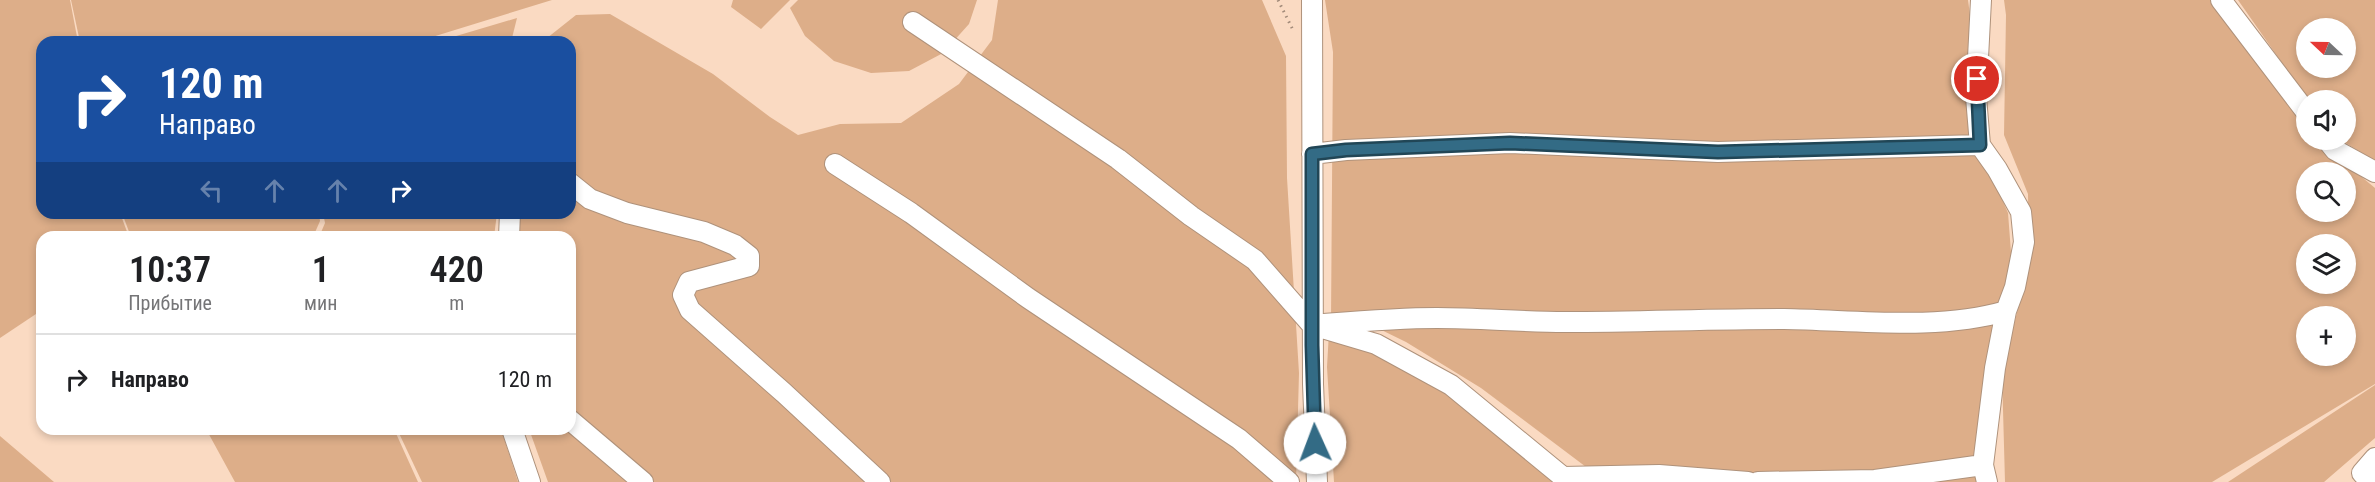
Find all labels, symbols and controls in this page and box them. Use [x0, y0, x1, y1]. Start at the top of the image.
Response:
north arrow [2296, 18, 2356, 78]
map controls [2296, 18, 2356, 366]
pin [1951, 53, 2002, 104]
text: 120 m [159, 59, 264, 108]
icon: right [60, 60, 138, 138]
icon: arrive [1960, 62, 1993, 95]
button: sound [2296, 90, 2356, 150]
text: Направо [159, 109, 256, 141]
button: search [2296, 162, 2356, 222]
icon: left [195, 174, 228, 207]
icon: ahead [258, 174, 291, 207]
icon: ahead [321, 174, 354, 207]
icon: right [384, 174, 417, 207]
button: layers [2296, 234, 2356, 294]
text: 10:37 [129, 249, 211, 291]
text: 1 [312, 249, 330, 291]
text: 420 [430, 249, 484, 291]
text: Прибытие [128, 291, 212, 315]
text: мин [304, 291, 337, 315]
text: m [449, 291, 464, 315]
button: + [2296, 306, 2356, 366]
icon: right [60, 363, 93, 396]
text: Направо [111, 367, 189, 392]
text: 120 m [498, 367, 552, 392]
position arrow [1283, 411, 1347, 475]

